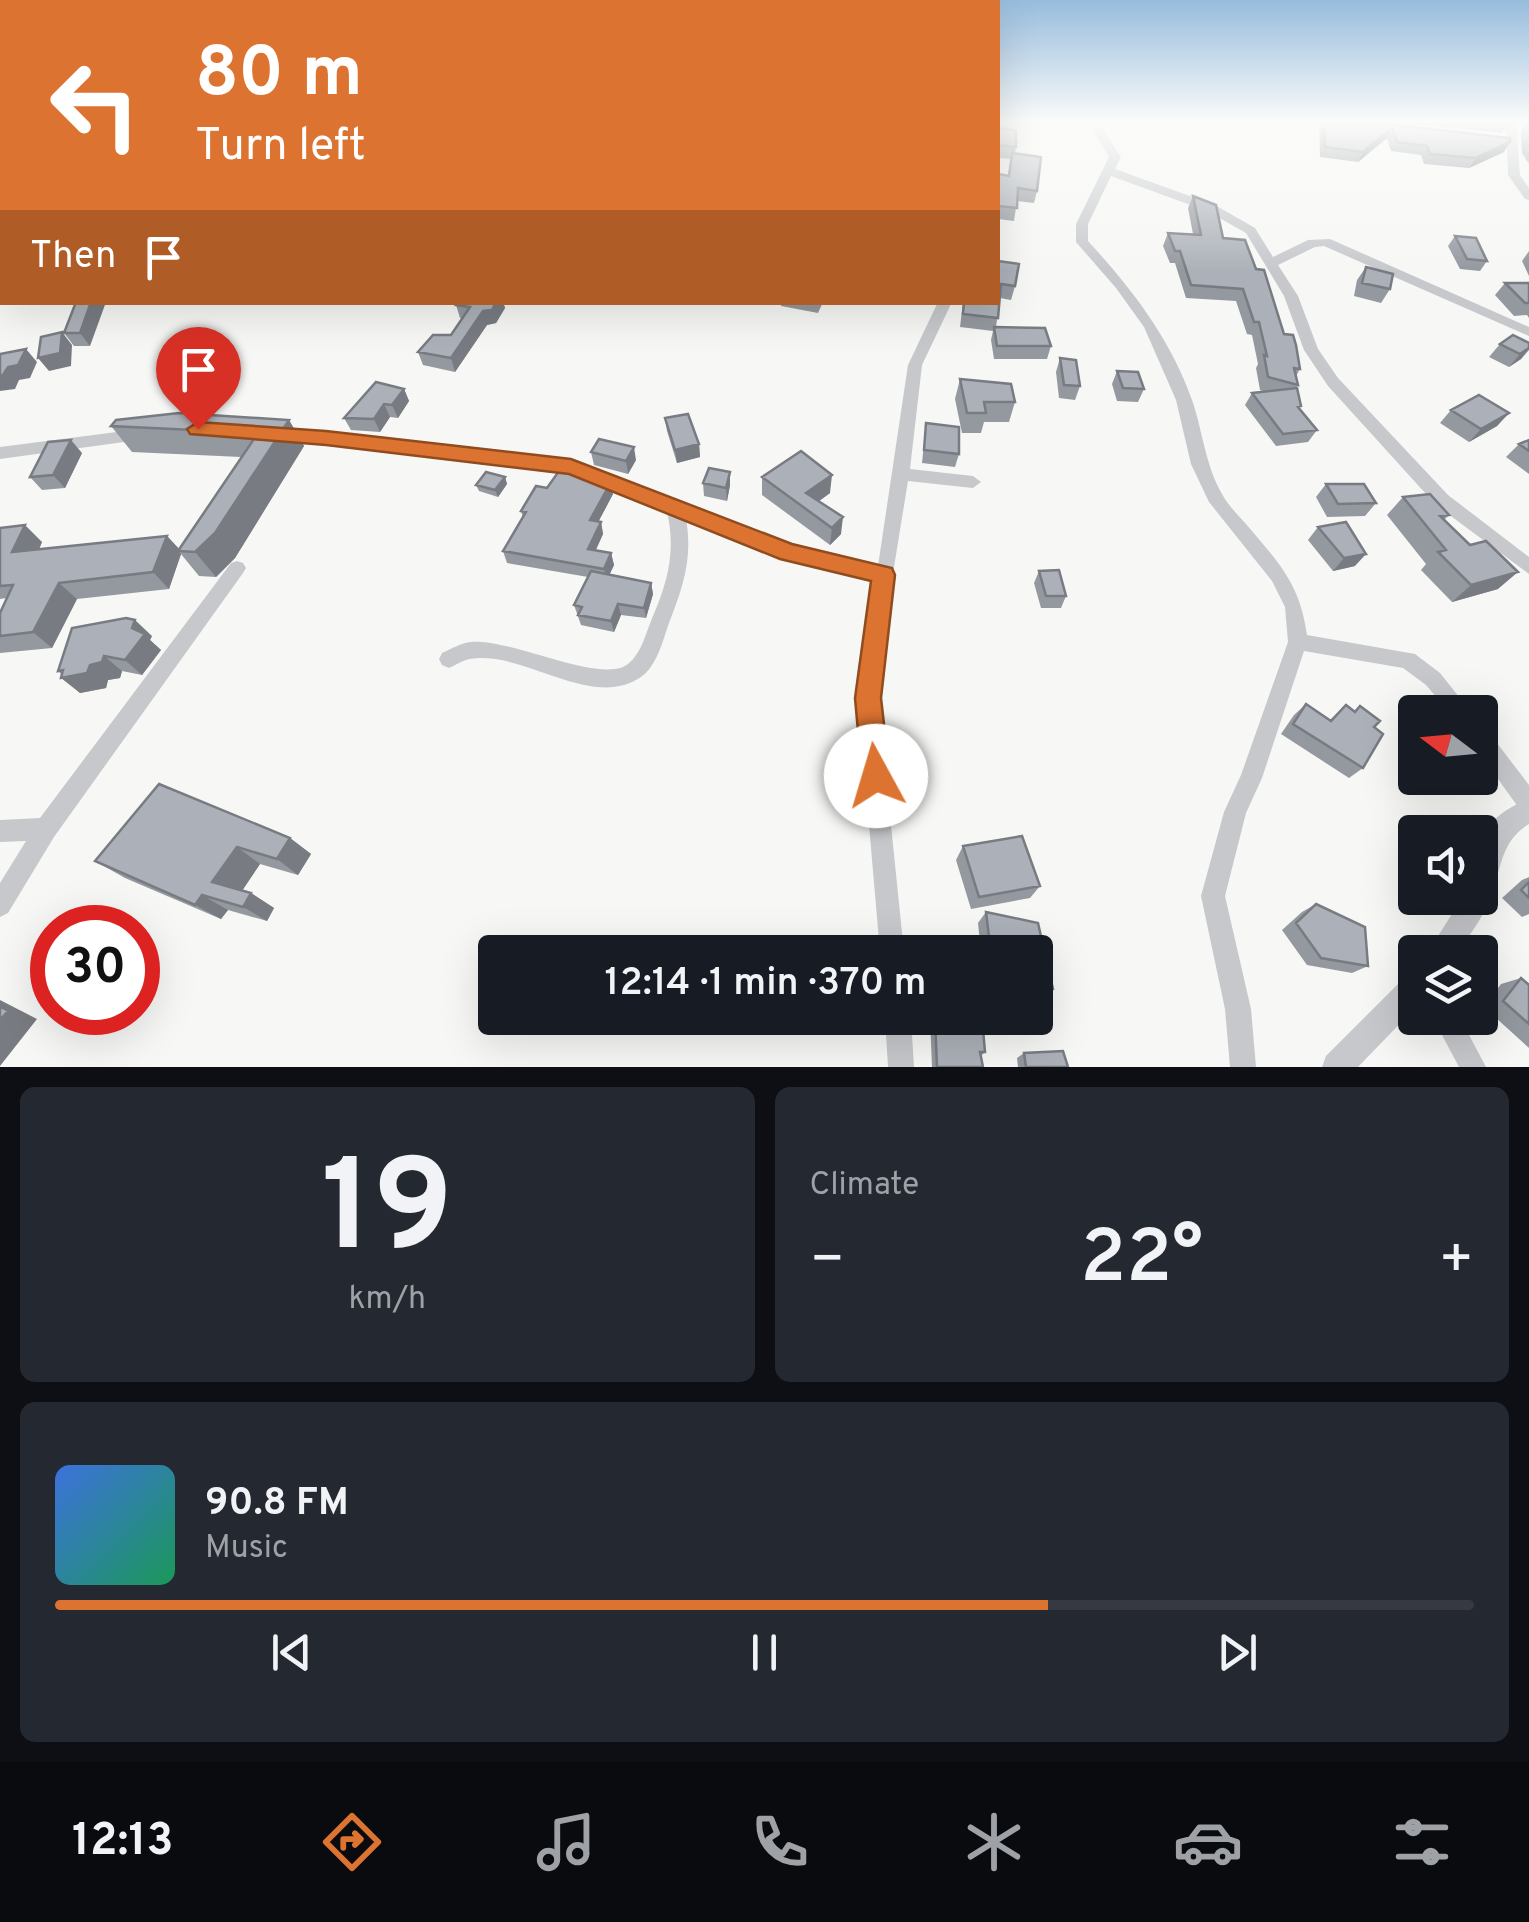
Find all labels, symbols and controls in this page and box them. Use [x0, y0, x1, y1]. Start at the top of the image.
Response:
text: 80 m [195, 32, 363, 121]
icon: left [30, 40, 160, 170]
text: Turn left [195, 119, 366, 176]
icon: arrive [136, 230, 191, 285]
text: Then [30, 233, 116, 282]
pin [156, 327, 241, 430]
icon: arrive [171, 342, 226, 397]
north arrow [1398, 695, 1498, 795]
map controls [1398, 695, 1498, 1035]
position arrow [824, 724, 928, 828]
button: sound [1398, 815, 1498, 915]
speed limit sign: 30 [30, 905, 160, 1035]
button: layers [1398, 935, 1498, 1035]
text: 12:14 · 1 min · 370 m [605, 960, 926, 1009]
text: 19 [321, 1132, 453, 1297]
text: Climate [810, 1166, 919, 1206]
text: 22° [1080, 1214, 1203, 1309]
text: − [810, 1227, 845, 1297]
text: + [1439, 1227, 1474, 1297]
text: km/h [348, 1280, 426, 1320]
text: 90.8 FM [205, 1480, 349, 1529]
text: Music [205, 1529, 288, 1569]
icon: previous [264, 1625, 319, 1680]
icon: pause [737, 1625, 792, 1680]
icon: next [1210, 1625, 1265, 1680]
icon: directions [317, 1807, 387, 1877]
icon: music [531, 1807, 601, 1877]
icon: phone [745, 1807, 815, 1877]
icon: climate [959, 1807, 1029, 1877]
icon: car [1173, 1807, 1243, 1877]
icon: filters [1387, 1807, 1457, 1877]
text: 12:13 [72, 1814, 173, 1871]

